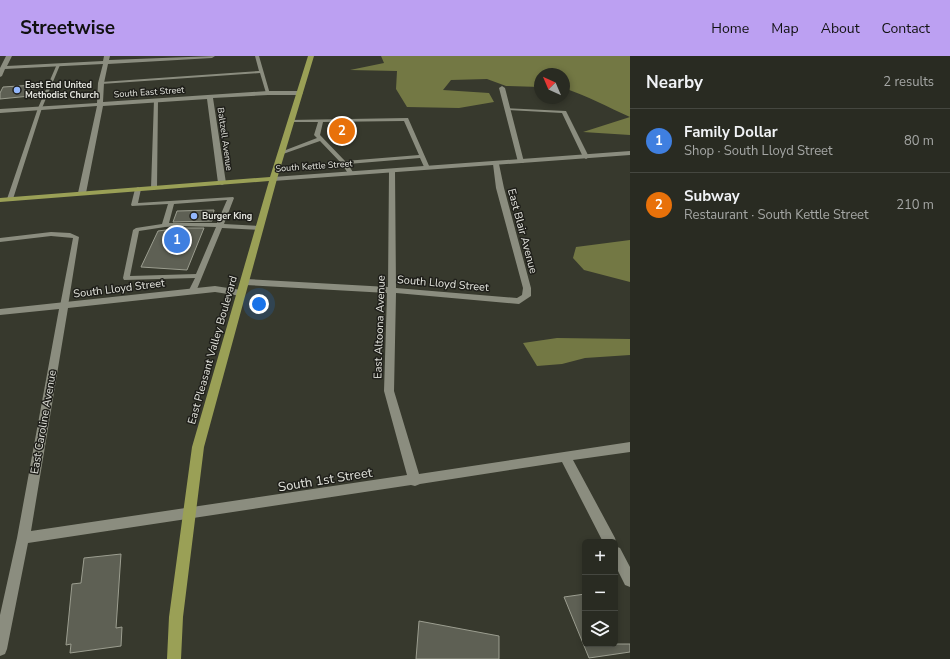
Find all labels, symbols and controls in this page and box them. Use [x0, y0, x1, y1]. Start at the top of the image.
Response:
text: Streetwise [20, 15, 115, 41]
text: Home [711, 19, 749, 38]
text: Map [771, 19, 799, 38]
text: About [821, 19, 860, 38]
text: Contact [882, 19, 930, 38]
north arrow [534, 68, 570, 104]
text: Nearby [646, 71, 703, 94]
text: 2 results [883, 73, 934, 91]
place label: East End United Methodist Church [25, 79, 99, 101]
street label: South East Street [113, 83, 185, 100]
marker: East End United Methodist Church [12, 85, 22, 95]
street label: Baltzell Avenue [215, 107, 235, 172]
pin: 2 [329, 116, 355, 146]
text: Family Dollar [684, 122, 778, 142]
text: 1 [655, 132, 663, 150]
text: 80 m [904, 132, 934, 150]
text: Shop · South Lloyd Street [684, 142, 833, 160]
street label: South Kettle Street [275, 157, 354, 175]
text: Subway [684, 186, 740, 206]
street label: East Blair Avenue [504, 187, 541, 275]
text: 2 [655, 196, 663, 214]
text: 210 m [896, 196, 934, 214]
text: Restaurant · South Kettle Street [684, 206, 869, 224]
place label: Burger King [202, 210, 252, 222]
marker: Burger King [189, 211, 199, 221]
pin: 1 [164, 225, 190, 255]
street label: South Lloyd Street [396, 272, 490, 295]
street label: East Pleasant Valley Boulevard [184, 274, 241, 426]
street label: South Lloyd Street [72, 275, 166, 302]
street label: East Altoona Avenue [370, 275, 389, 379]
your location [249, 294, 269, 314]
street label: East Caroline Avenue [27, 369, 60, 475]
street label: South 1st Street [277, 464, 374, 496]
map controls [582, 539, 618, 647]
button: + [582, 539, 618, 575]
button: − [582, 575, 618, 611]
button: layers [582, 611, 618, 647]

